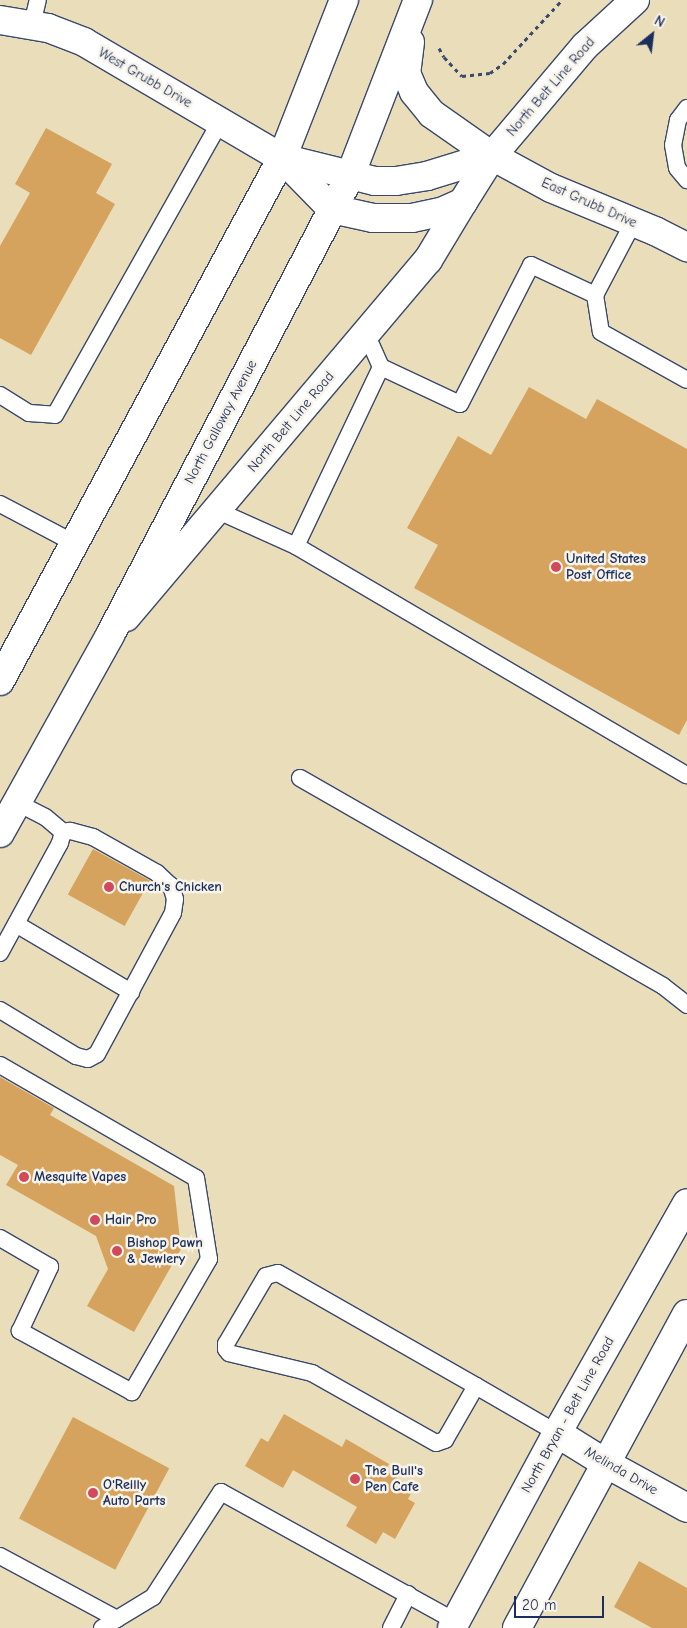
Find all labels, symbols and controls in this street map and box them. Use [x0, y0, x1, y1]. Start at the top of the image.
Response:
north arrow [627, 10, 677, 60]
text: N [651, 12, 668, 31]
street label: North Belt Line Road [503, 34, 599, 140]
street label: West Grubb Drive [95, 44, 195, 112]
street label: East Grubb Drive [539, 174, 639, 232]
street label: North Galloway Avenue [181, 357, 261, 487]
street label: North Belt Line Road [244, 368, 338, 476]
place label: United States Post Office [566, 551, 646, 584]
marker: United States Post Office [550, 561, 562, 573]
place label: Church's Chicken [119, 879, 222, 895]
marker: Church's Chicken [103, 881, 115, 893]
place label: Mesquite Vapes [34, 1169, 126, 1185]
marker: Mesquite Vapes [18, 1171, 30, 1183]
place label: Hair Pro [105, 1212, 157, 1228]
marker: Hair Pro [89, 1214, 101, 1226]
place label: Bishop Pawn & Jewlery [127, 1235, 203, 1268]
marker: Bishop Pawn & Jewlery [111, 1245, 123, 1257]
street label: North Bryan - Belt Line Road [518, 1334, 618, 1496]
street label: Melinda Drive [581, 1443, 661, 1499]
place label: The Bull's Pen Cafe [365, 1463, 423, 1495]
marker: The Bull's Pen Cafe [349, 1473, 361, 1485]
place label: O'Reilly Auto Parts [103, 1477, 165, 1510]
marker: O'Reilly Auto Parts [87, 1487, 99, 1499]
scale bar [517, 1586, 607, 1618]
text: 20 m [522, 1596, 556, 1614]

